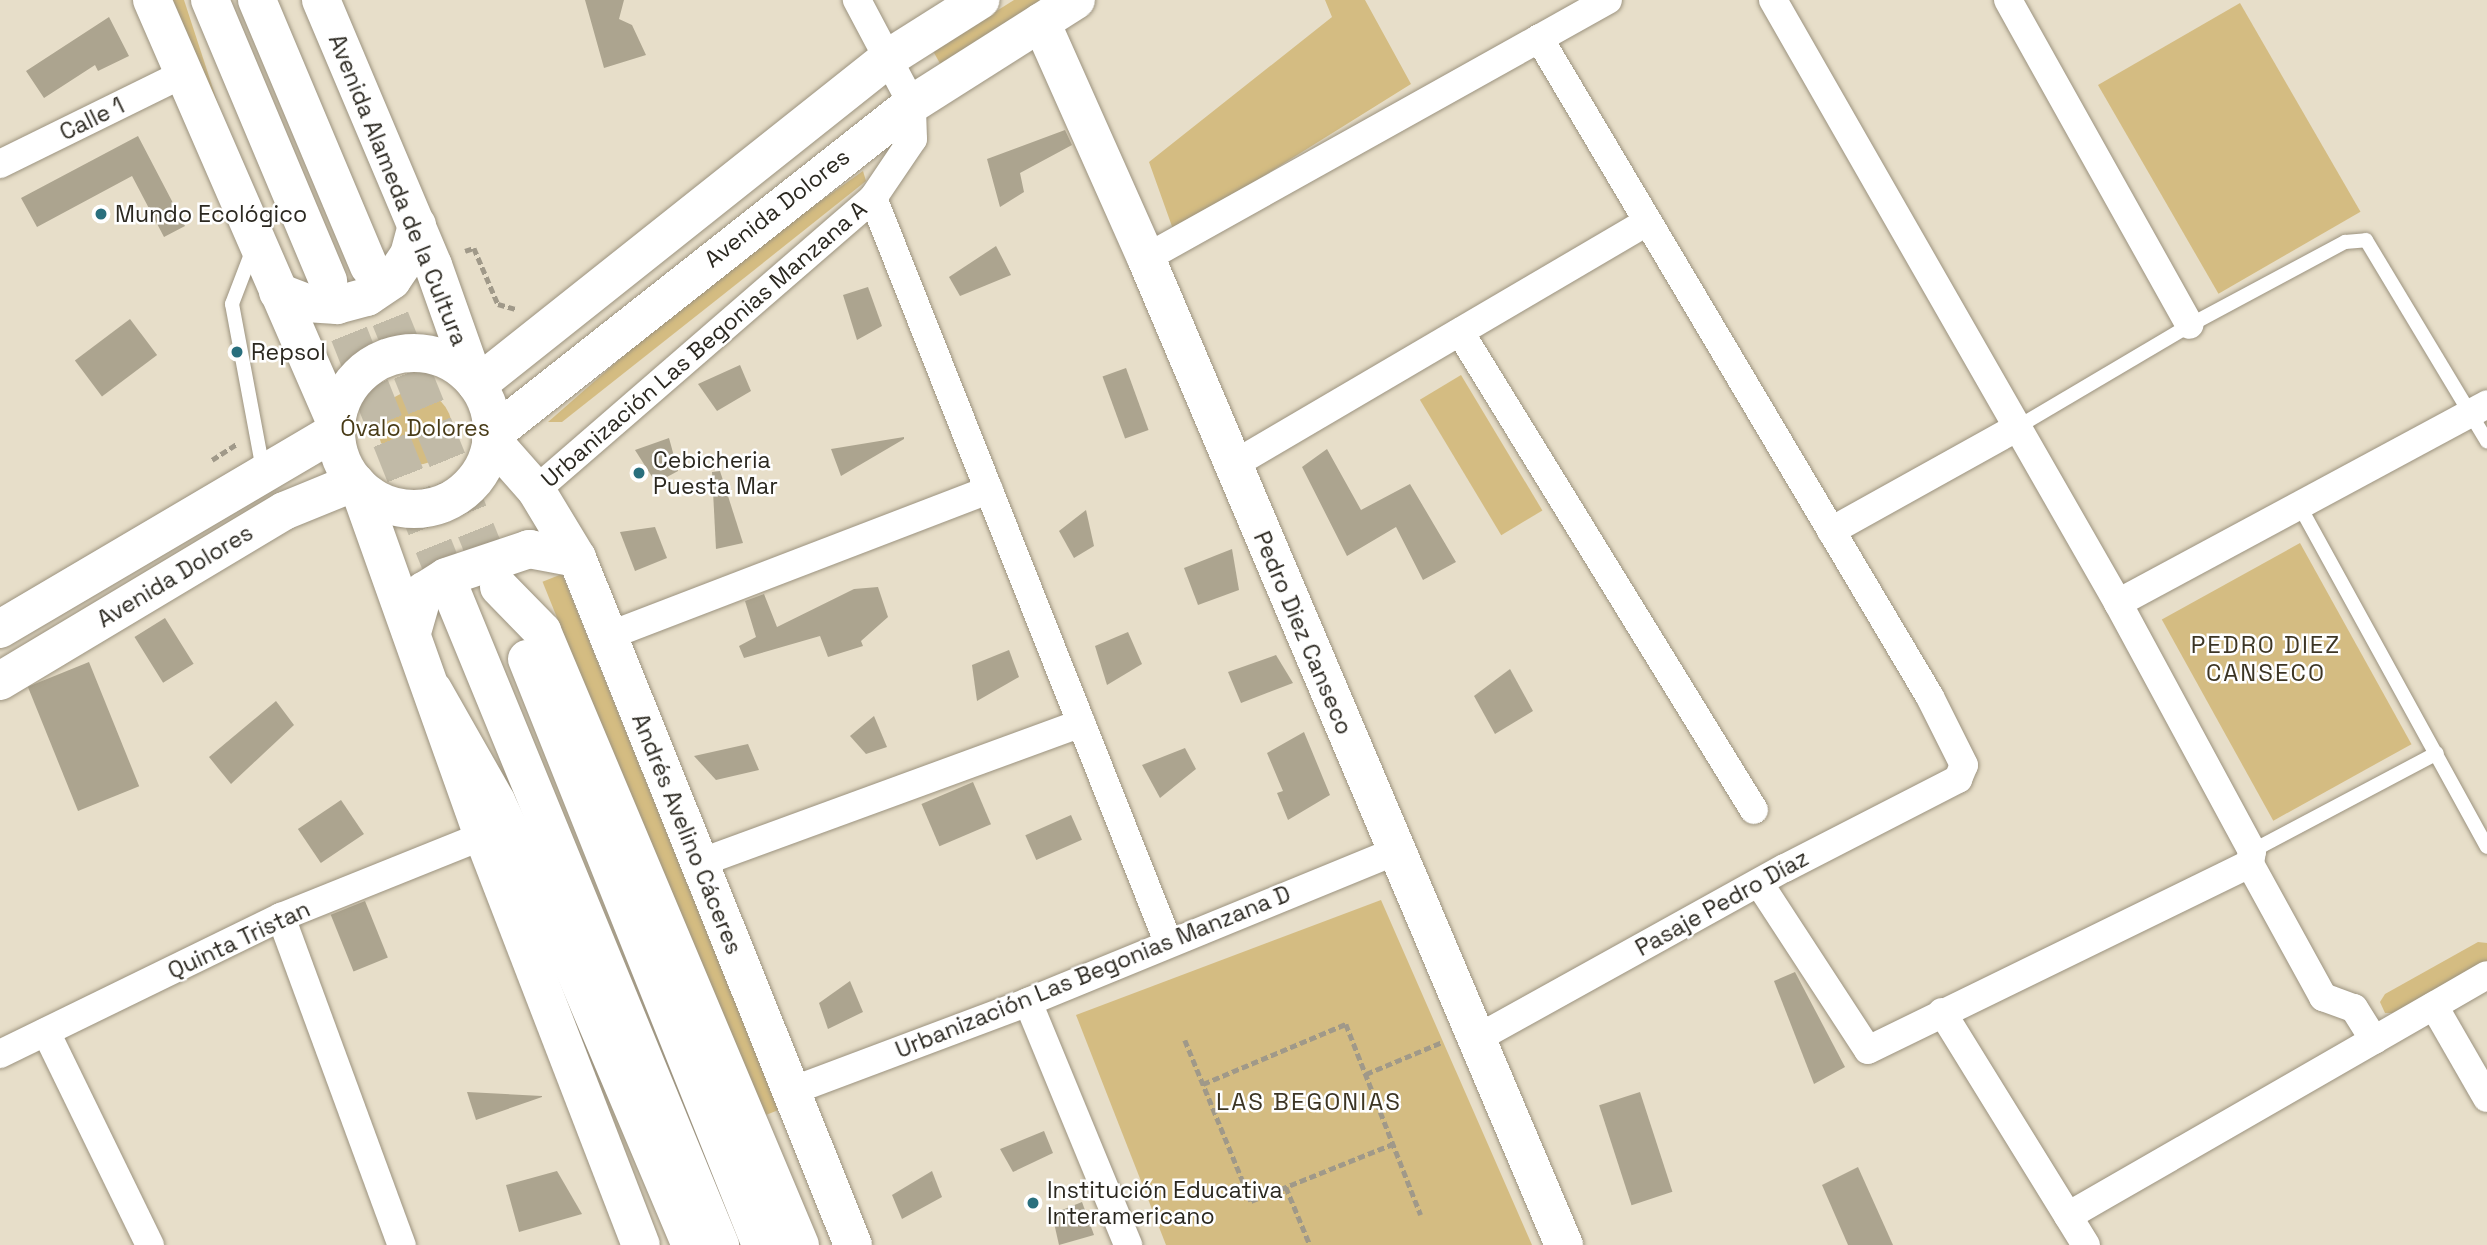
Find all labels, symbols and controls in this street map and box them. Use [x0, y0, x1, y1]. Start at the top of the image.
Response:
street label: Avenida Alameda de la Cultura [323, 30, 473, 350]
street label: Calle 1 [55, 92, 129, 146]
street label: Avenida Dolores [699, 143, 855, 273]
street label: Urbanización Las Begonias Manzana A [535, 195, 873, 493]
place label: Mundo Ecológico [115, 200, 307, 228]
marker: Mundo Ecológico [93, 206, 109, 222]
place label: Repsol [251, 338, 326, 366]
marker: Repsol [229, 344, 245, 360]
park label: Óvalo Dolores [340, 414, 490, 442]
place label: Cebicheria Puesta Mar [653, 446, 778, 500]
marker: Cebicheria Puesta Mar [631, 465, 647, 481]
street label: Avenida Dolores [92, 519, 258, 633]
street label: Pedro Diez Canseco [1248, 527, 1358, 739]
district label: PEDRO DIEZ CANSECO [2192, 631, 2340, 687]
street label: Andrés Avelino Cáceres [626, 709, 748, 959]
street label: Pasaje Pedro Díaz [1631, 844, 1813, 962]
street label: Urbanización Las Begonias Manzana D [892, 880, 1294, 1064]
street label: Quinta Tristan [163, 895, 315, 985]
district label: LAS BEGONIAS [1218, 1088, 1400, 1116]
place label: Institución Educativa Interamericano [1047, 1176, 1283, 1230]
marker: Institución Educativa Interamericano [1025, 1195, 1041, 1211]

